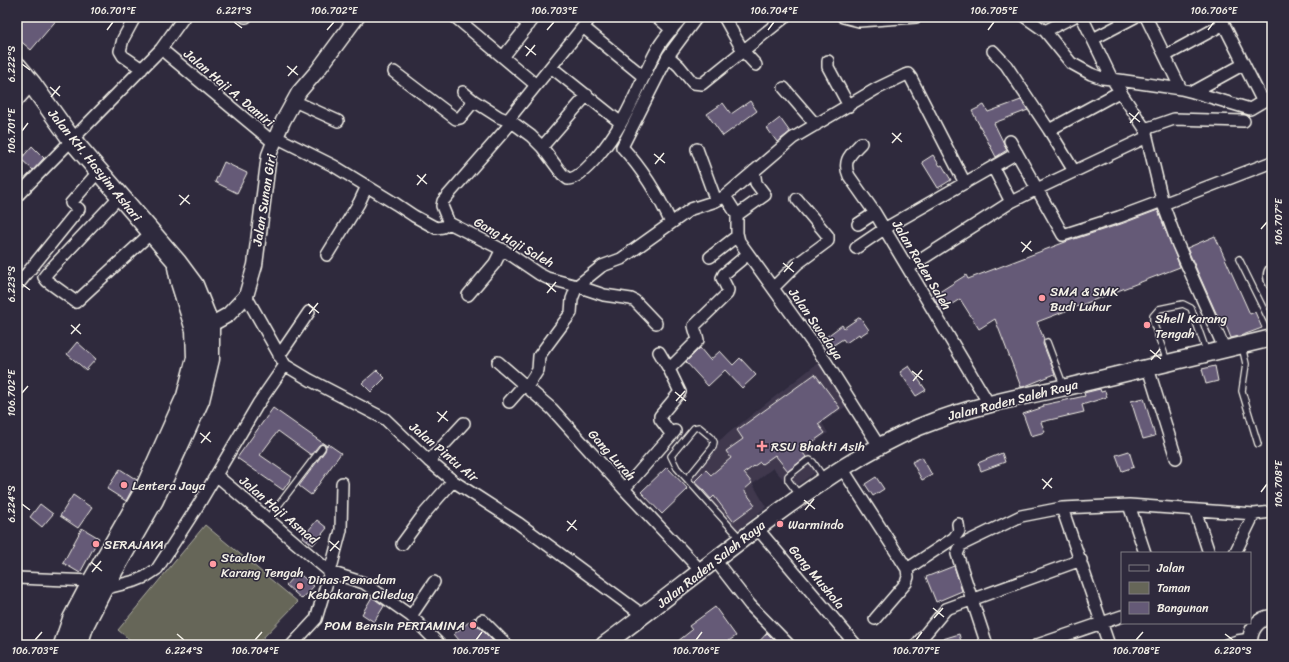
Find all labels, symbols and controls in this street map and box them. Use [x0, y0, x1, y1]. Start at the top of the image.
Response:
text: 106.701°E [90, 2, 137, 20]
text: 6.221°S [216, 2, 252, 20]
text: 106.702°E [311, 2, 359, 20]
text: 106.703°E [531, 2, 579, 20]
text: 106.704°E [750, 2, 799, 20]
text: 106.705°E [970, 2, 1019, 20]
text: 106.706°E [1191, 2, 1239, 20]
street label: Jalan Haji A. Damiri [178, 42, 280, 133]
text: 6.222°S [3, 45, 21, 82]
street label: Jalan KH. Hasyim Ashari [41, 103, 148, 227]
text: 106.701°E [3, 107, 21, 154]
street label: Jalan Sunan Giri [245, 152, 283, 249]
text: 106.707°E [1270, 197, 1288, 245]
street label: Gang Haji Saleh [470, 210, 559, 274]
street label: Jalan Raden Saleh [885, 215, 958, 315]
text: 6.223°S [3, 265, 21, 302]
place label: SMA & SMK Budi Luhur [1050, 280, 1119, 318]
street label: Jalan Swadaya [782, 282, 850, 365]
marker: SMA & SMK Budi Luhur [1037, 293, 1047, 303]
place label: Shell Karang Tengah [1155, 307, 1228, 345]
marker: Shell Karang Tengah [1142, 320, 1152, 330]
text: 106.702°E [3, 368, 21, 416]
street label: Jalan Raden Saleh Raya [945, 373, 1081, 427]
street label: Jalan Pintu Air [403, 415, 484, 489]
street label: Gang Lurah [582, 424, 642, 486]
place label: RSU Bhakti Asih [771, 435, 865, 458]
marker: RSU Bhakti Asih [756, 440, 768, 452]
text: 106.708°E [1270, 459, 1288, 508]
street label: Jalan Haji Asmad [233, 469, 325, 551]
place label: Lentera Jaya [132, 474, 206, 497]
marker: Lentera Jaya [119, 480, 129, 490]
text: 6.224°S [3, 485, 21, 523]
place label: Warmindo [788, 513, 844, 536]
street label: Jalan Raden Saleh Raya [651, 514, 771, 615]
marker: Warmindo [775, 519, 785, 529]
place label: SERAJAYA [104, 533, 164, 556]
marker: SERAJAYA [91, 539, 101, 549]
street label: Gang Mushola [783, 540, 851, 615]
place label: Stadion Karang Tengah [221, 546, 304, 584]
legend [1121, 552, 1251, 624]
text: Jalan [1156, 557, 1185, 579]
marker: Stadion Karang Tengah [208, 559, 218, 569]
place label: Dinas Pemadam Kebakaran Ciledug [308, 568, 414, 606]
text: Taman [1157, 577, 1191, 599]
marker: Dinas Pemadam Kebakaran Ciledug [295, 581, 305, 591]
text: Bangunan [1157, 597, 1209, 619]
place label: POM Bensin PERTAMINA [324, 614, 465, 637]
marker: POM Bensin PERTAMINA [468, 620, 478, 630]
text: 106.703°E [12, 642, 60, 660]
text: 6.224°S [165, 642, 203, 660]
text: 106.704°E [231, 642, 280, 660]
text: 106.705°E [452, 642, 501, 660]
text: 106.706°E [673, 642, 721, 660]
text: 106.707°E [893, 642, 941, 660]
text: 106.708°E [1112, 642, 1161, 660]
text: 6.220°S [1214, 642, 1252, 660]

